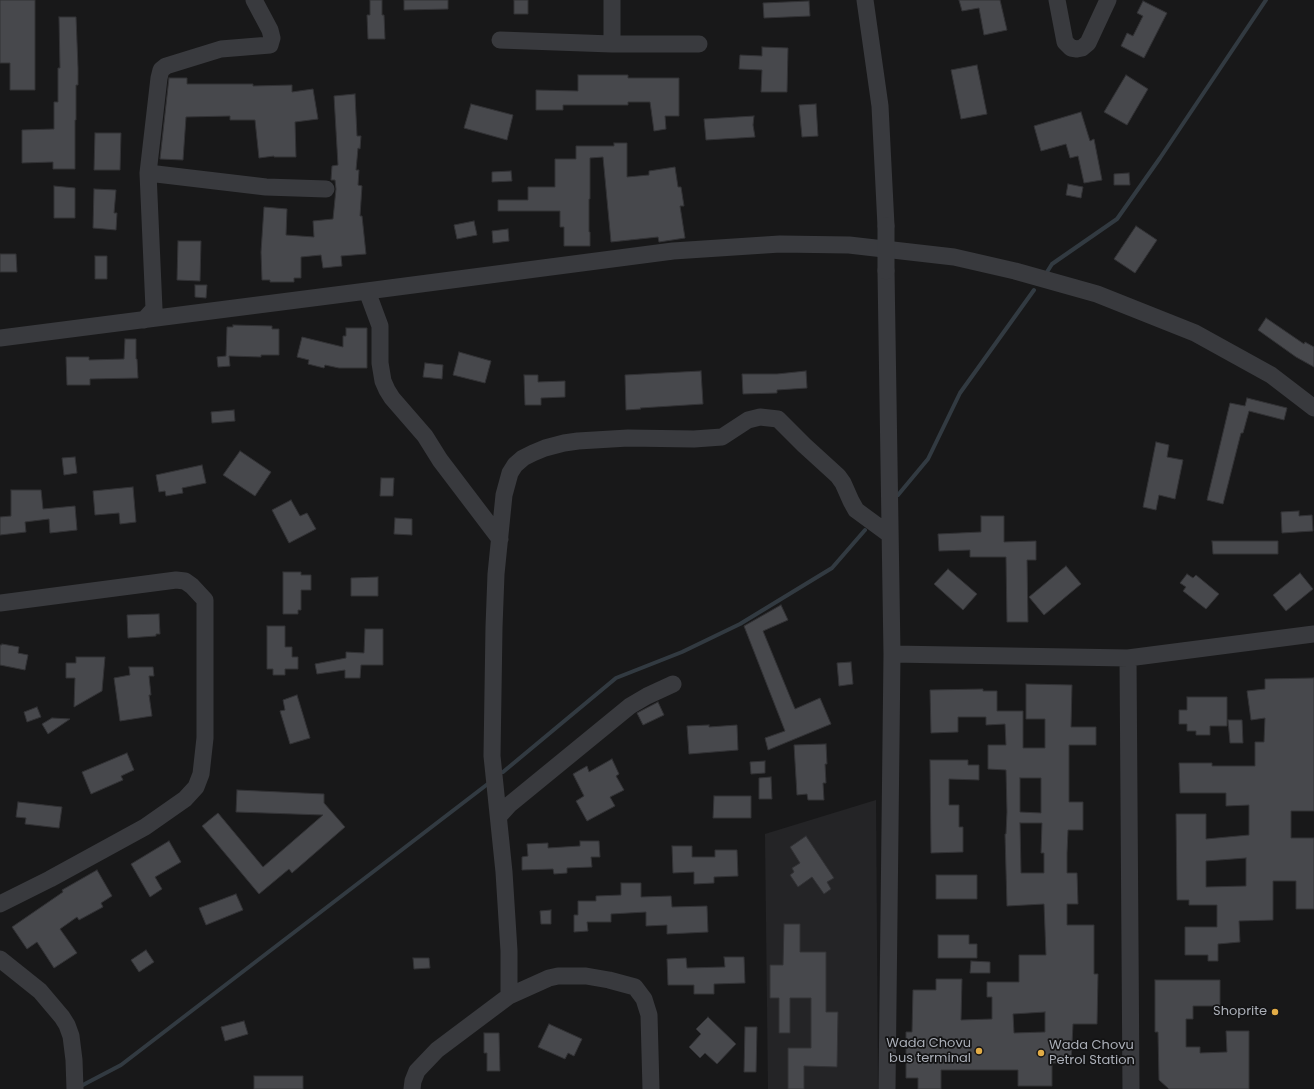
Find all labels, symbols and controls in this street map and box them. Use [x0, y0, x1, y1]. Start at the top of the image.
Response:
place label: Shoprite [1213, 1004, 1267, 1020]
marker: Shoprite [1270, 1007, 1280, 1017]
place label: Wada Chovu bus terminal [886, 1036, 971, 1067]
place label: Wada Chovu Petrol Station [1049, 1038, 1135, 1069]
marker: Wada Chovu bus terminal [974, 1046, 984, 1056]
marker: Wada Chovu Petrol Station [1036, 1048, 1046, 1058]

